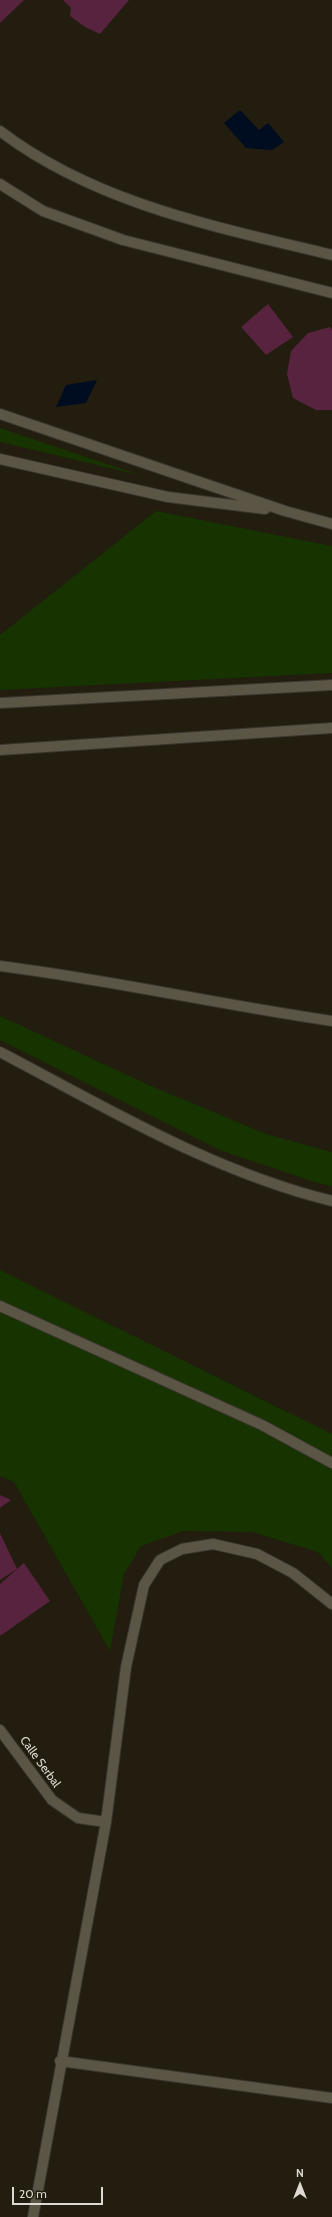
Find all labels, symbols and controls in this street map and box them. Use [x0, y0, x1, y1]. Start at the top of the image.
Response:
street label: Calle Serbal [17, 1734, 63, 1790]
north arrow [280, 2165, 320, 2205]
text: N [296, 2166, 304, 2180]
scale bar [14, 2179, 105, 2205]
text: 20 m [19, 2186, 47, 2201]

